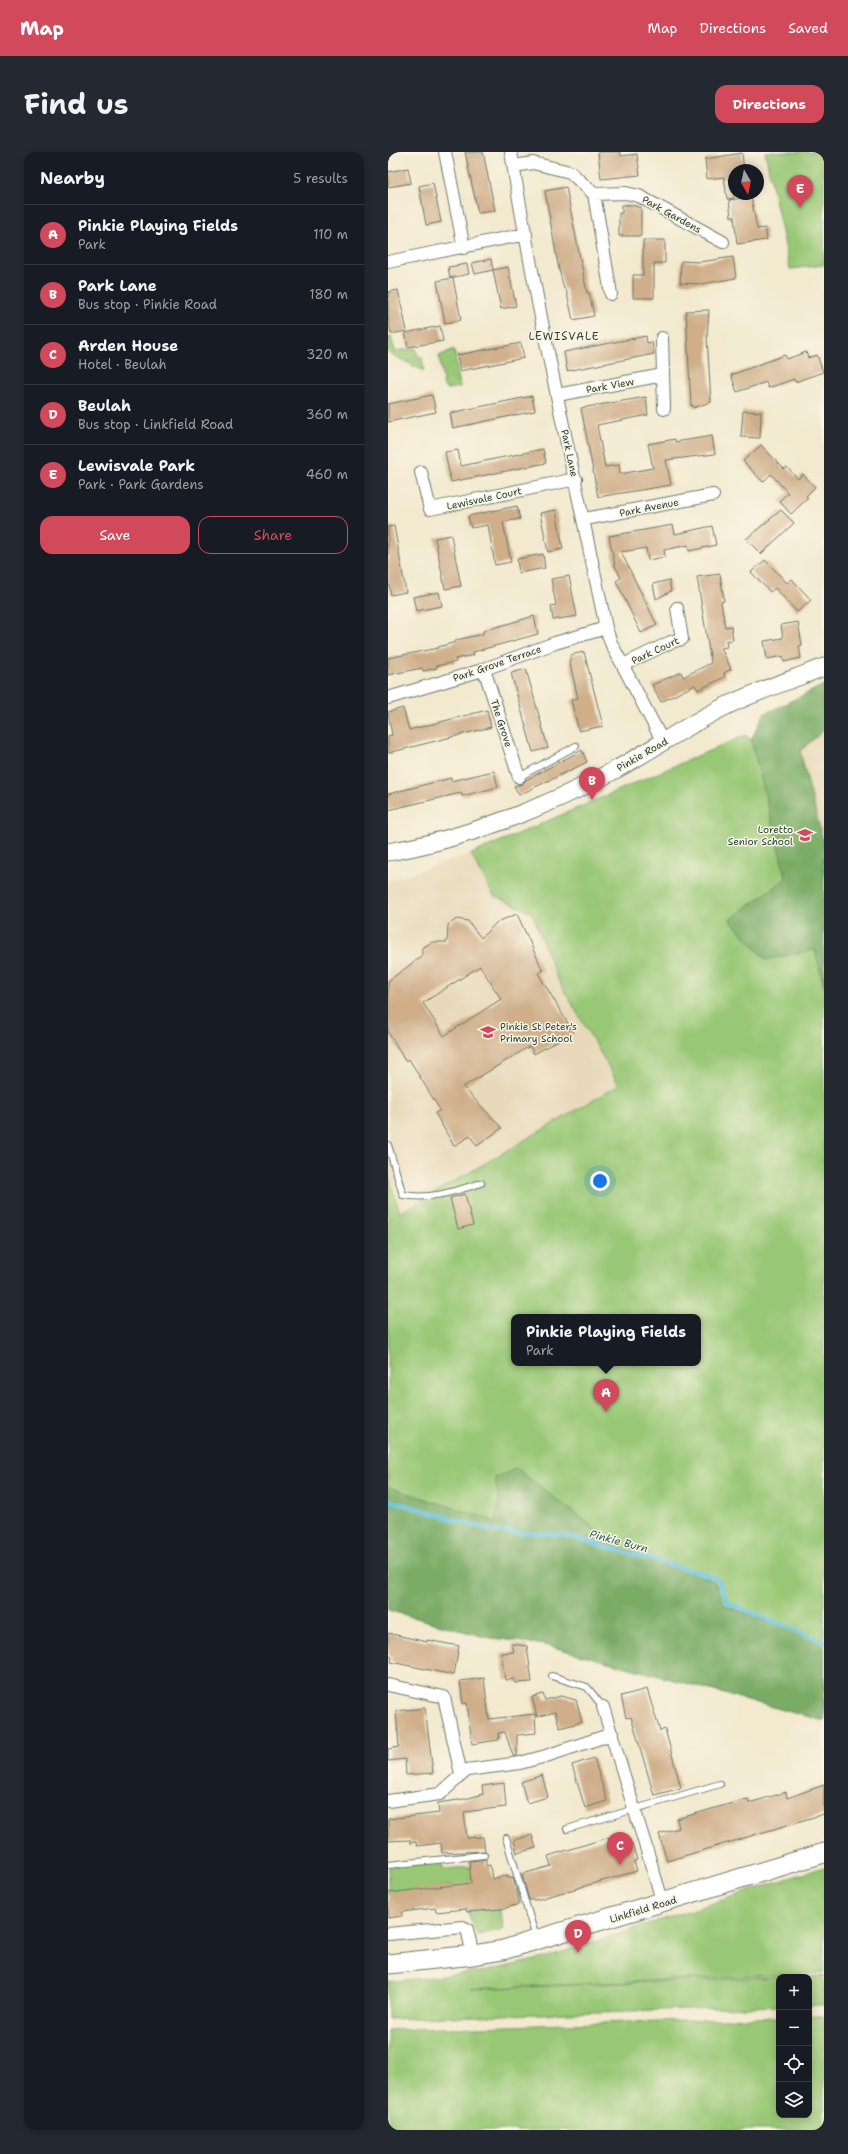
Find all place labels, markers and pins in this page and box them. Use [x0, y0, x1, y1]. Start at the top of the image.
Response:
pin: E [787, 175, 813, 208]
pin: B [579, 767, 605, 800]
place label: Loretto Senior School [728, 823, 793, 848]
school or university icon: Loretto Senior School [796, 826, 814, 844]
place label: Pinkie St Peter's Primary School [500, 1020, 577, 1045]
school or university icon: Pinkie St Peter's Primary School [479, 1023, 497, 1041]
pin: A [593, 1379, 619, 1412]
pin: C [607, 1832, 633, 1865]
pin: D [565, 1920, 591, 1953]

